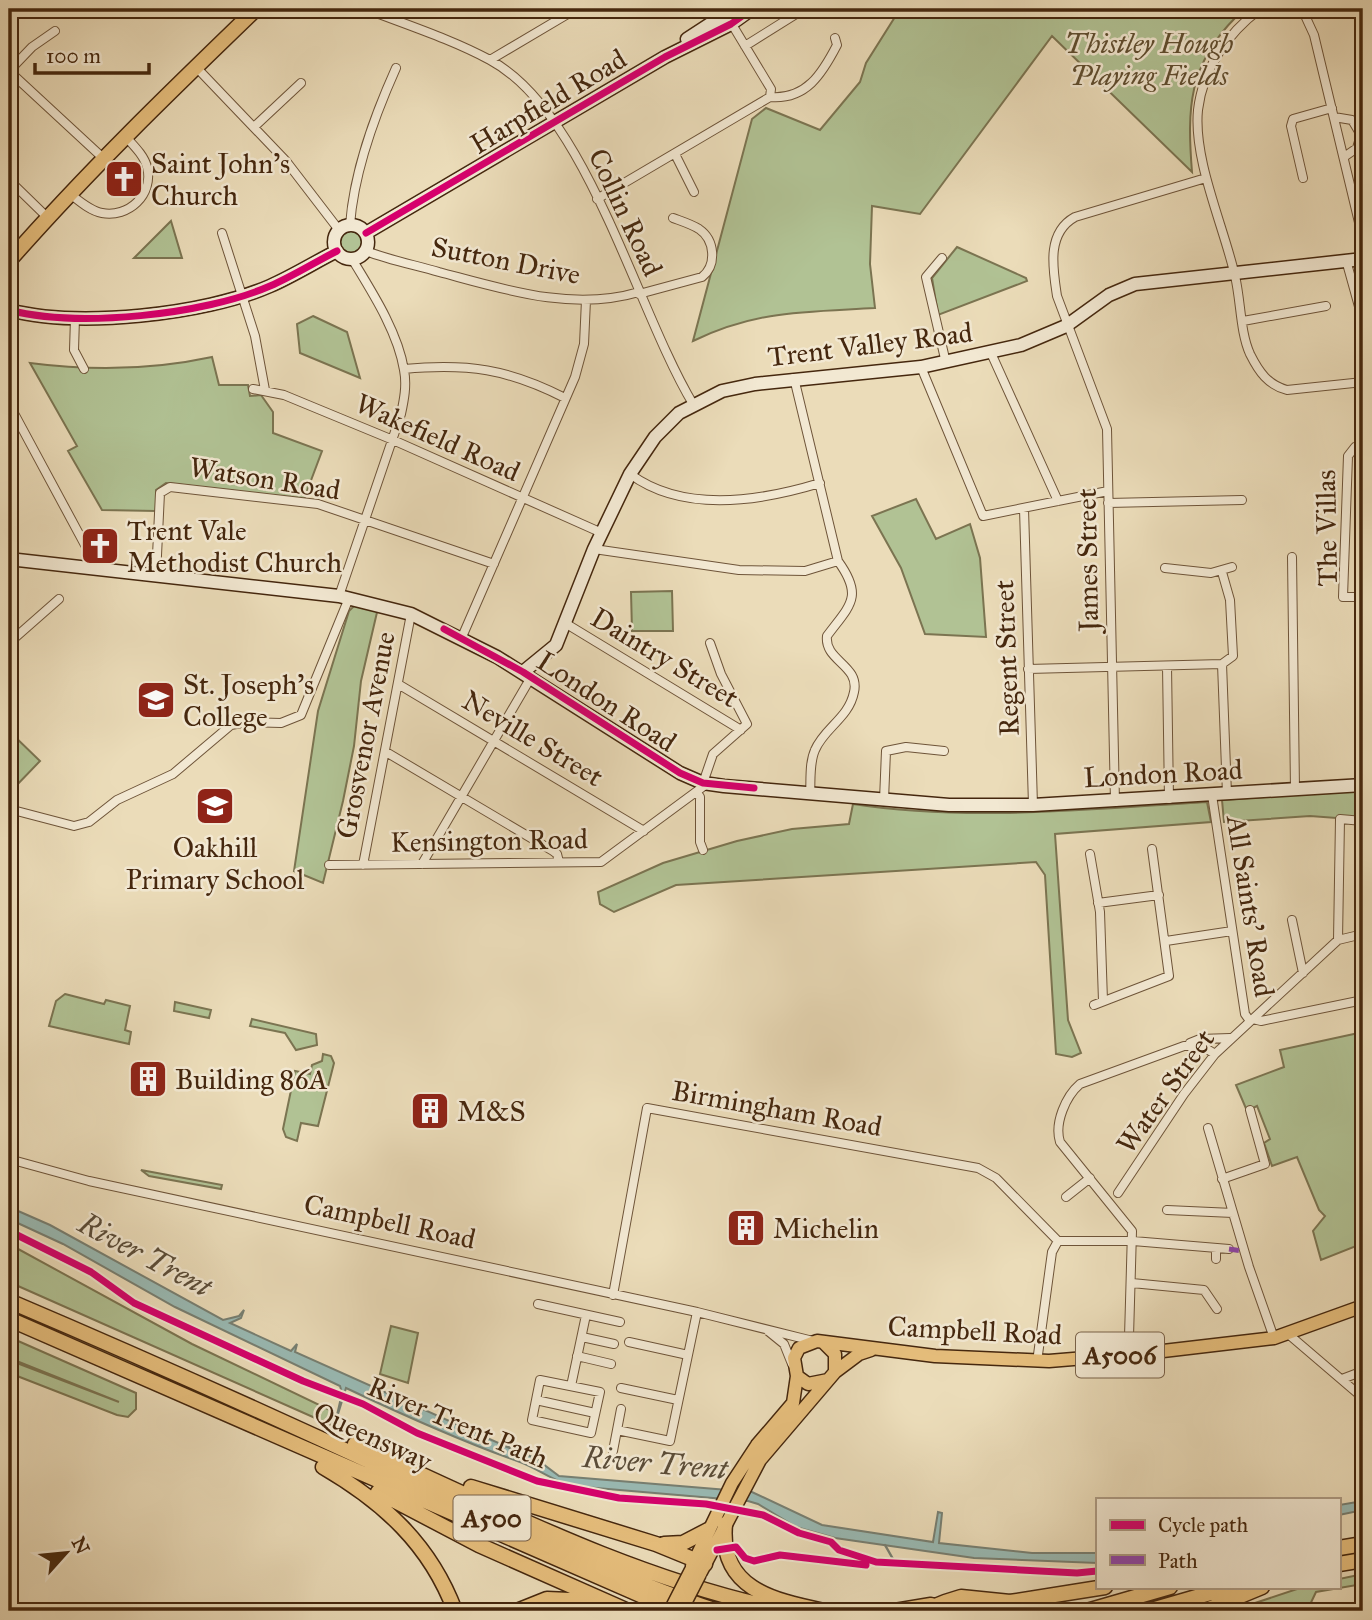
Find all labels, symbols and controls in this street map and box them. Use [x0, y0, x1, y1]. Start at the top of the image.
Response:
park label: Thistley Hough Playing Fields [1065, 26, 1234, 93]
scale bar [35, 32, 149, 76]
street label: Harpfield Road [464, 41, 633, 162]
text: 100 m [46, 43, 101, 69]
street label: Collin Road [581, 143, 670, 282]
place label: Saint John's Church [151, 146, 290, 213]
church icon: Saint John's Church [103, 158, 145, 200]
street label: Sutton Drive [428, 229, 583, 292]
street label: Trent Valley Road [766, 315, 974, 374]
street label: Wakefield Road [350, 386, 526, 489]
street label: Watson Road [187, 449, 343, 508]
street label: The Villas [1308, 469, 1345, 587]
street label: James Street [1069, 488, 1106, 635]
place label: Trent Vale Methodist Church [127, 513, 342, 580]
church icon: Trent Vale Methodist Church [79, 525, 121, 567]
street label: Regent Street [986, 579, 1027, 737]
street label: Daintry Street [585, 600, 745, 715]
street label: Grosvenor Avenue [328, 629, 403, 842]
street label: London Road [530, 643, 683, 760]
place label: St. Joseph's College [183, 667, 314, 734]
school or university icon: St. Joseph's College [135, 679, 177, 721]
street label: Neville Street [456, 683, 610, 794]
street label: London Road [1083, 752, 1244, 795]
school or university icon: Oakhill Primary School [194, 785, 236, 827]
street label: All Saints' Road [1219, 812, 1282, 999]
street label: Kensington Road [390, 821, 588, 860]
place label: Oakhill Primary School [126, 830, 305, 897]
street label: Water Street [1109, 1022, 1222, 1160]
building icon: Building 86A [127, 1058, 169, 1100]
place label: Building 86A [175, 1062, 328, 1097]
street label: Birmingham Road [669, 1073, 885, 1144]
building icon: M&S [409, 1090, 451, 1132]
place label: M&S [457, 1094, 526, 1129]
street label: Campbell Road [301, 1186, 479, 1257]
water label: River Trent [72, 1205, 219, 1306]
building icon: Michelin [725, 1207, 767, 1249]
place label: Michelin [773, 1211, 879, 1246]
street label: Campbell Road [887, 1308, 1063, 1353]
road number: A5006 [1076, 1332, 1164, 1378]
street label: River Trent Path [362, 1369, 554, 1476]
street label: Queensway [308, 1394, 438, 1479]
water label: River Trent [580, 1439, 730, 1487]
road number: A500 [454, 1496, 530, 1540]
legend [1096, 1498, 1340, 1588]
text: Cycle path [1158, 1512, 1249, 1538]
north arrow [32, 1518, 102, 1588]
text: N [67, 1533, 95, 1558]
text: Path [1158, 1548, 1198, 1574]

